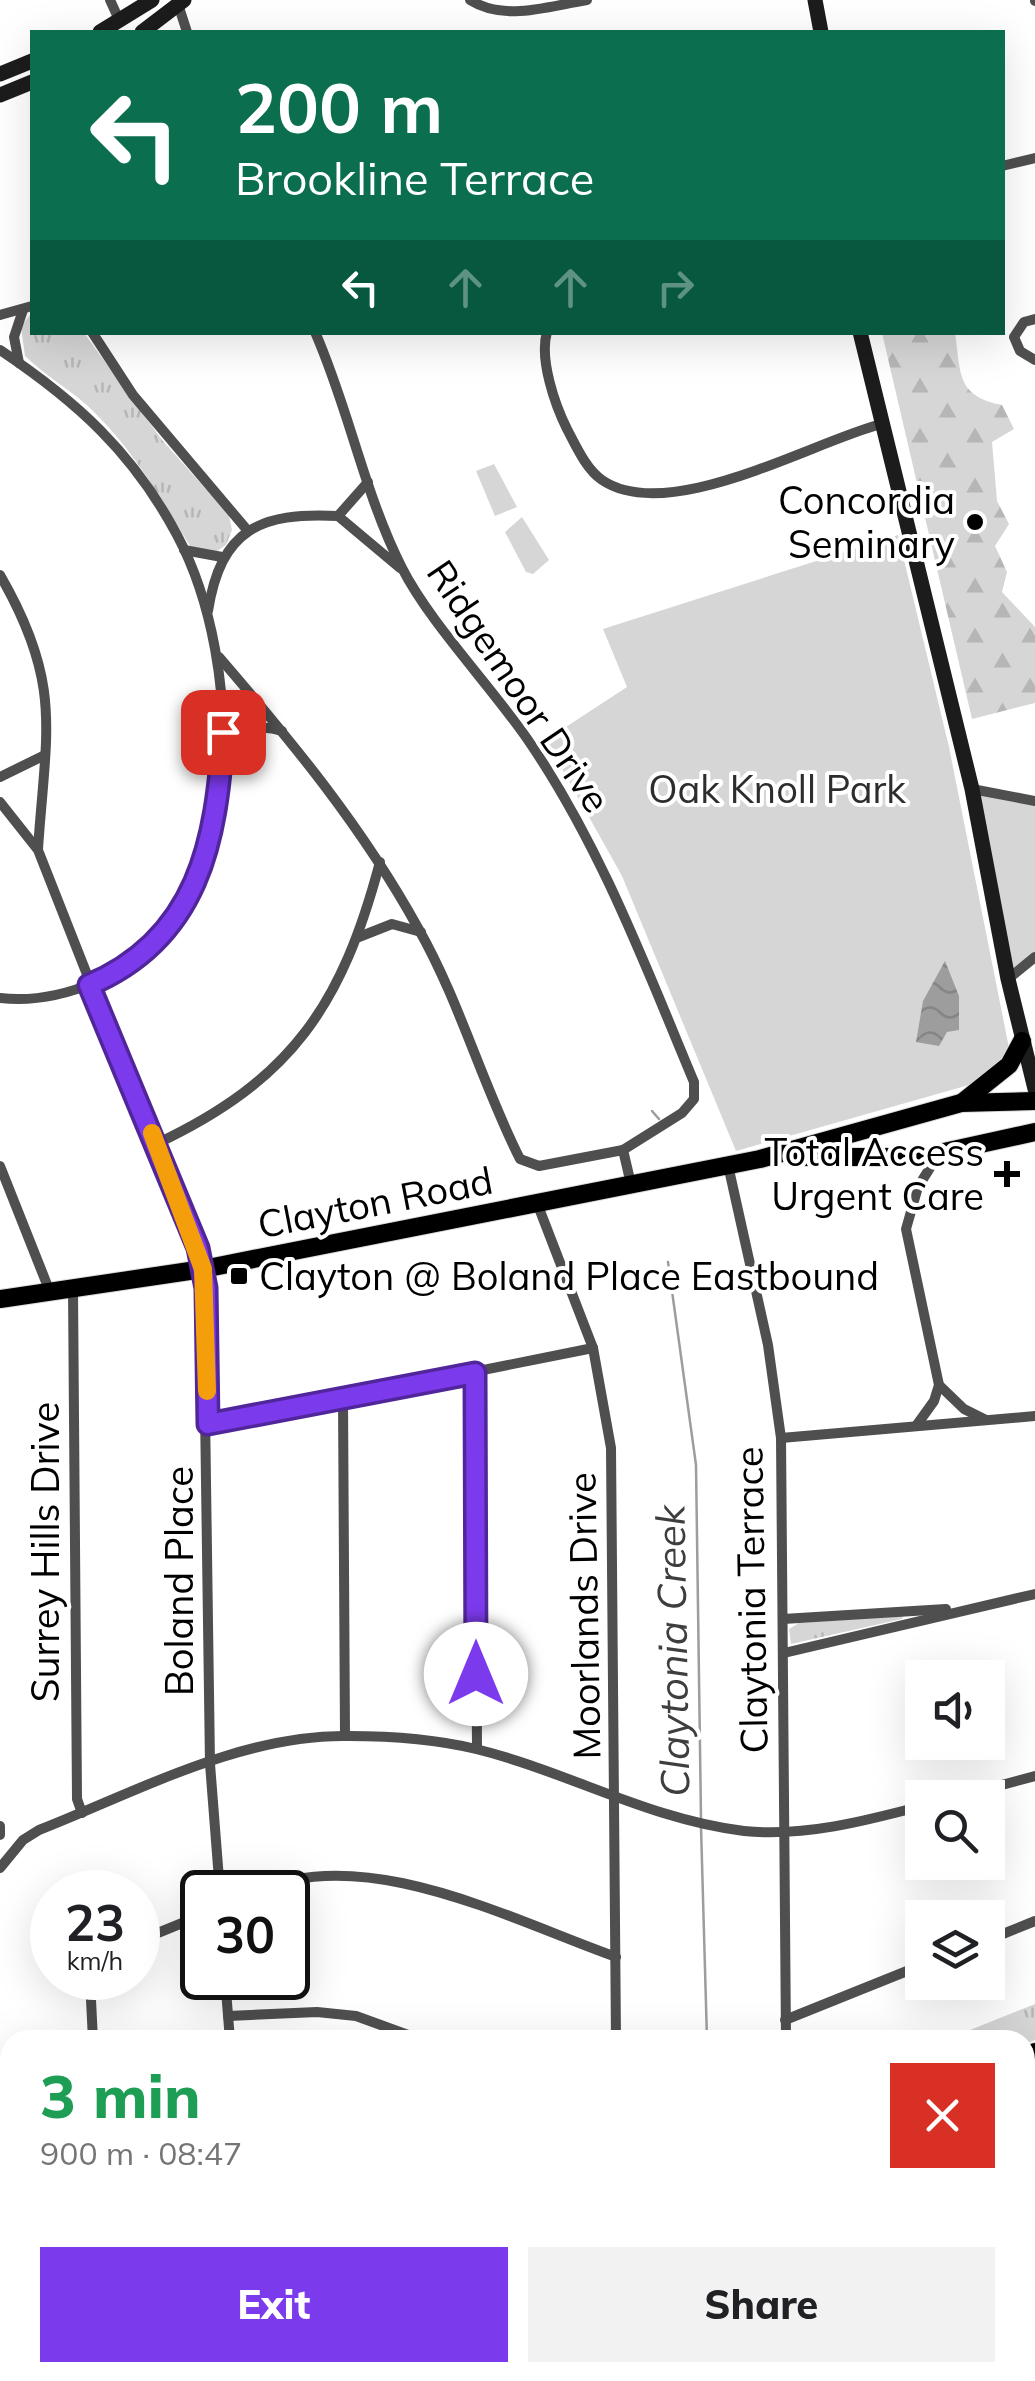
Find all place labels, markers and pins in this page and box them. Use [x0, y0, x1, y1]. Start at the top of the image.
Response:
place label: Concordia Seminary [778, 476, 955, 568]
marker: Concordia Seminary [964, 511, 986, 533]
pin [181, 690, 266, 775]
place label: Total Access Urgent Care [764, 1128, 984, 1220]
marker: Total Access Urgent Care [994, 1161, 1020, 1187]
place label: Clayton @ Boland Place Eastbound [259, 1252, 879, 1300]
marker: Clayton @ Boland Place Eastbound [228, 1265, 250, 1287]

